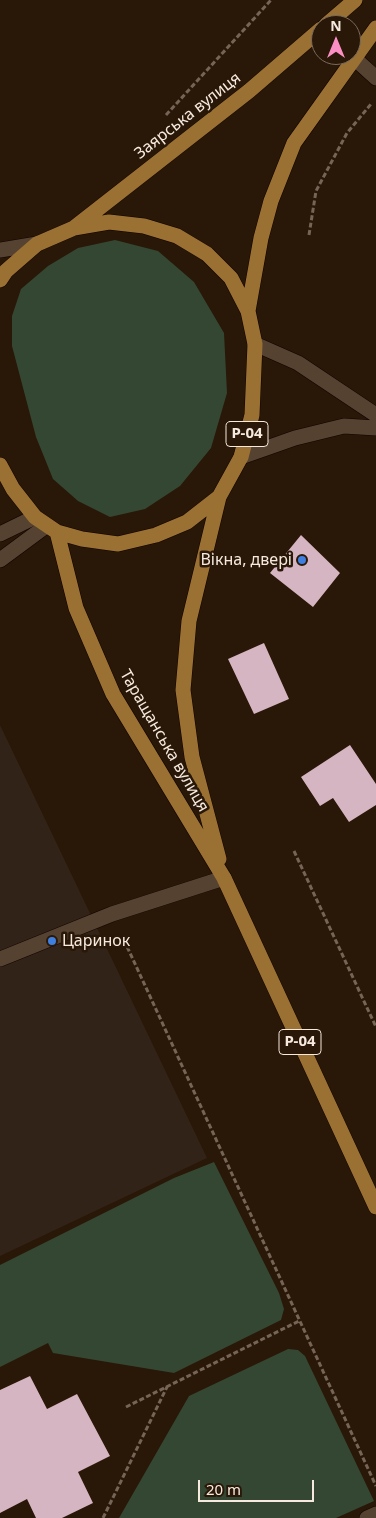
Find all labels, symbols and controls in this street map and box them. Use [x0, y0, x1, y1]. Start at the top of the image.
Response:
north arrow [311, 15, 361, 65]
text: N [330, 16, 342, 35]
street label: Заярська вулиця [131, 69, 245, 163]
road number: Р-04 [226, 422, 268, 446]
place label: Вікна, двері [200, 550, 292, 570]
marker: Вікна, двері [296, 554, 308, 566]
street label: Таращанська вулиця [115, 666, 213, 816]
place label: Царинок [62, 931, 130, 951]
marker: Царинок [46, 935, 58, 947]
road number: Р-04 [279, 1030, 321, 1054]
scale bar [201, 1470, 317, 1502]
text: 20 m [206, 1479, 241, 1499]

